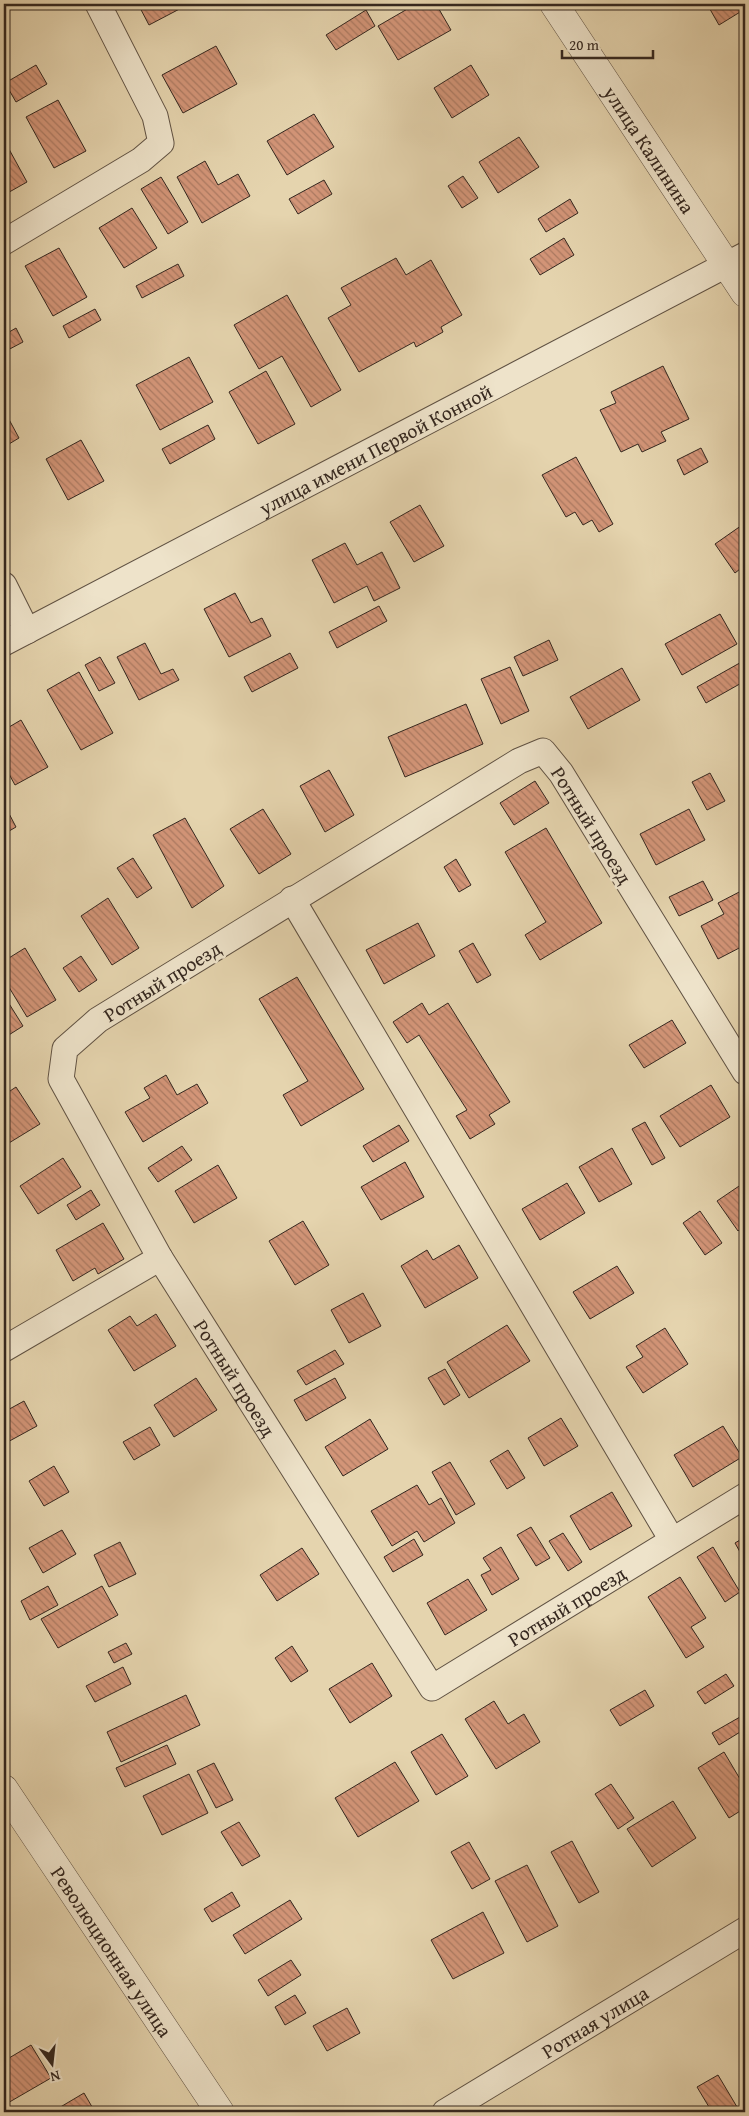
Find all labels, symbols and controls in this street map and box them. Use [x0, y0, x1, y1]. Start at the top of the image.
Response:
scale bar [562, 28, 653, 60]
text: 20 m [569, 34, 600, 55]
street label: улица Калинина [597, 79, 703, 219]
street label: улица имени Первой Конной [253, 376, 497, 522]
street label: Ротный проезд [544, 761, 640, 889]
street label: Ротный проезд [98, 933, 226, 1029]
street label: Ротный проезд [188, 1313, 284, 1442]
street label: Ротный проезд [502, 1558, 631, 1653]
street label: Революционная улица [45, 1860, 180, 2043]
street label: Ротная улица [536, 1977, 654, 2065]
north arrow [28, 2038, 78, 2088]
text: N [48, 2066, 62, 2088]

